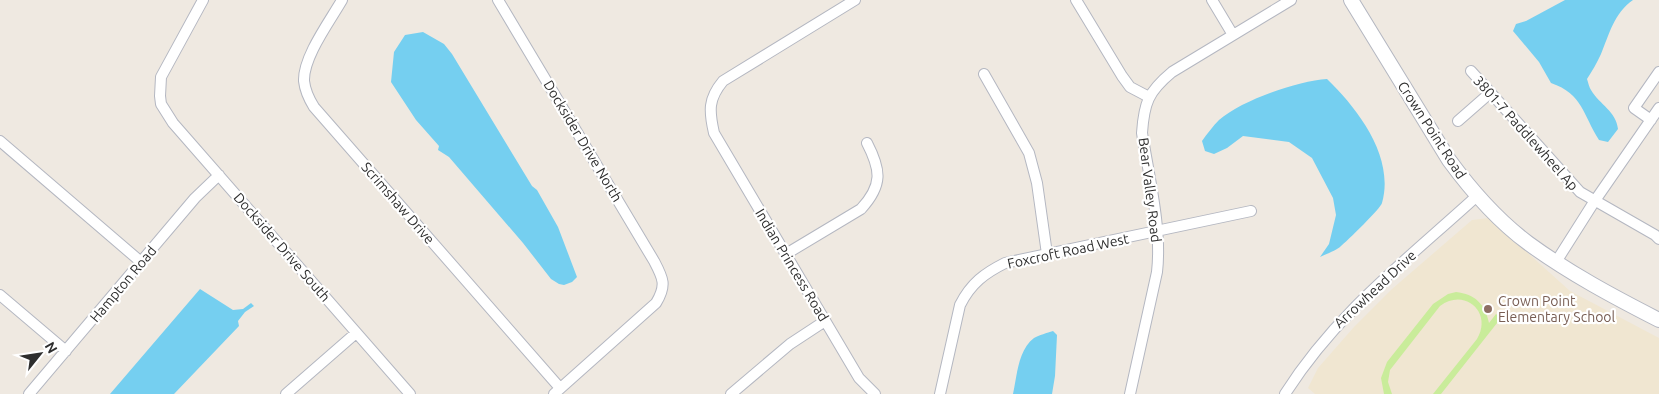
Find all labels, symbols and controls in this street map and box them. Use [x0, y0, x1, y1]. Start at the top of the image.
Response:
street label: 3801-7 Paddlewheel Ap [1470, 72, 1582, 194]
street label: Docksider Drive North [540, 77, 626, 205]
street label: Crown Point Road [1395, 78, 1469, 182]
street label: Bear Valley Road [1136, 137, 1164, 243]
street label: Scrimshaw Drive [358, 159, 438, 247]
street label: Docksider Drive South [230, 189, 334, 305]
street label: Indian Princess Road [752, 206, 832, 324]
street label: Foxcroft Road West [1006, 230, 1131, 272]
street label: Hampton Road [87, 243, 159, 325]
street label: Arrowhead Drive [1331, 247, 1419, 331]
place label: Crown Point Elementary School [1498, 293, 1616, 325]
marker: Crown Point Elementary School [1482, 303, 1494, 315]
north arrow [15, 329, 65, 379]
text: N [42, 339, 61, 356]

